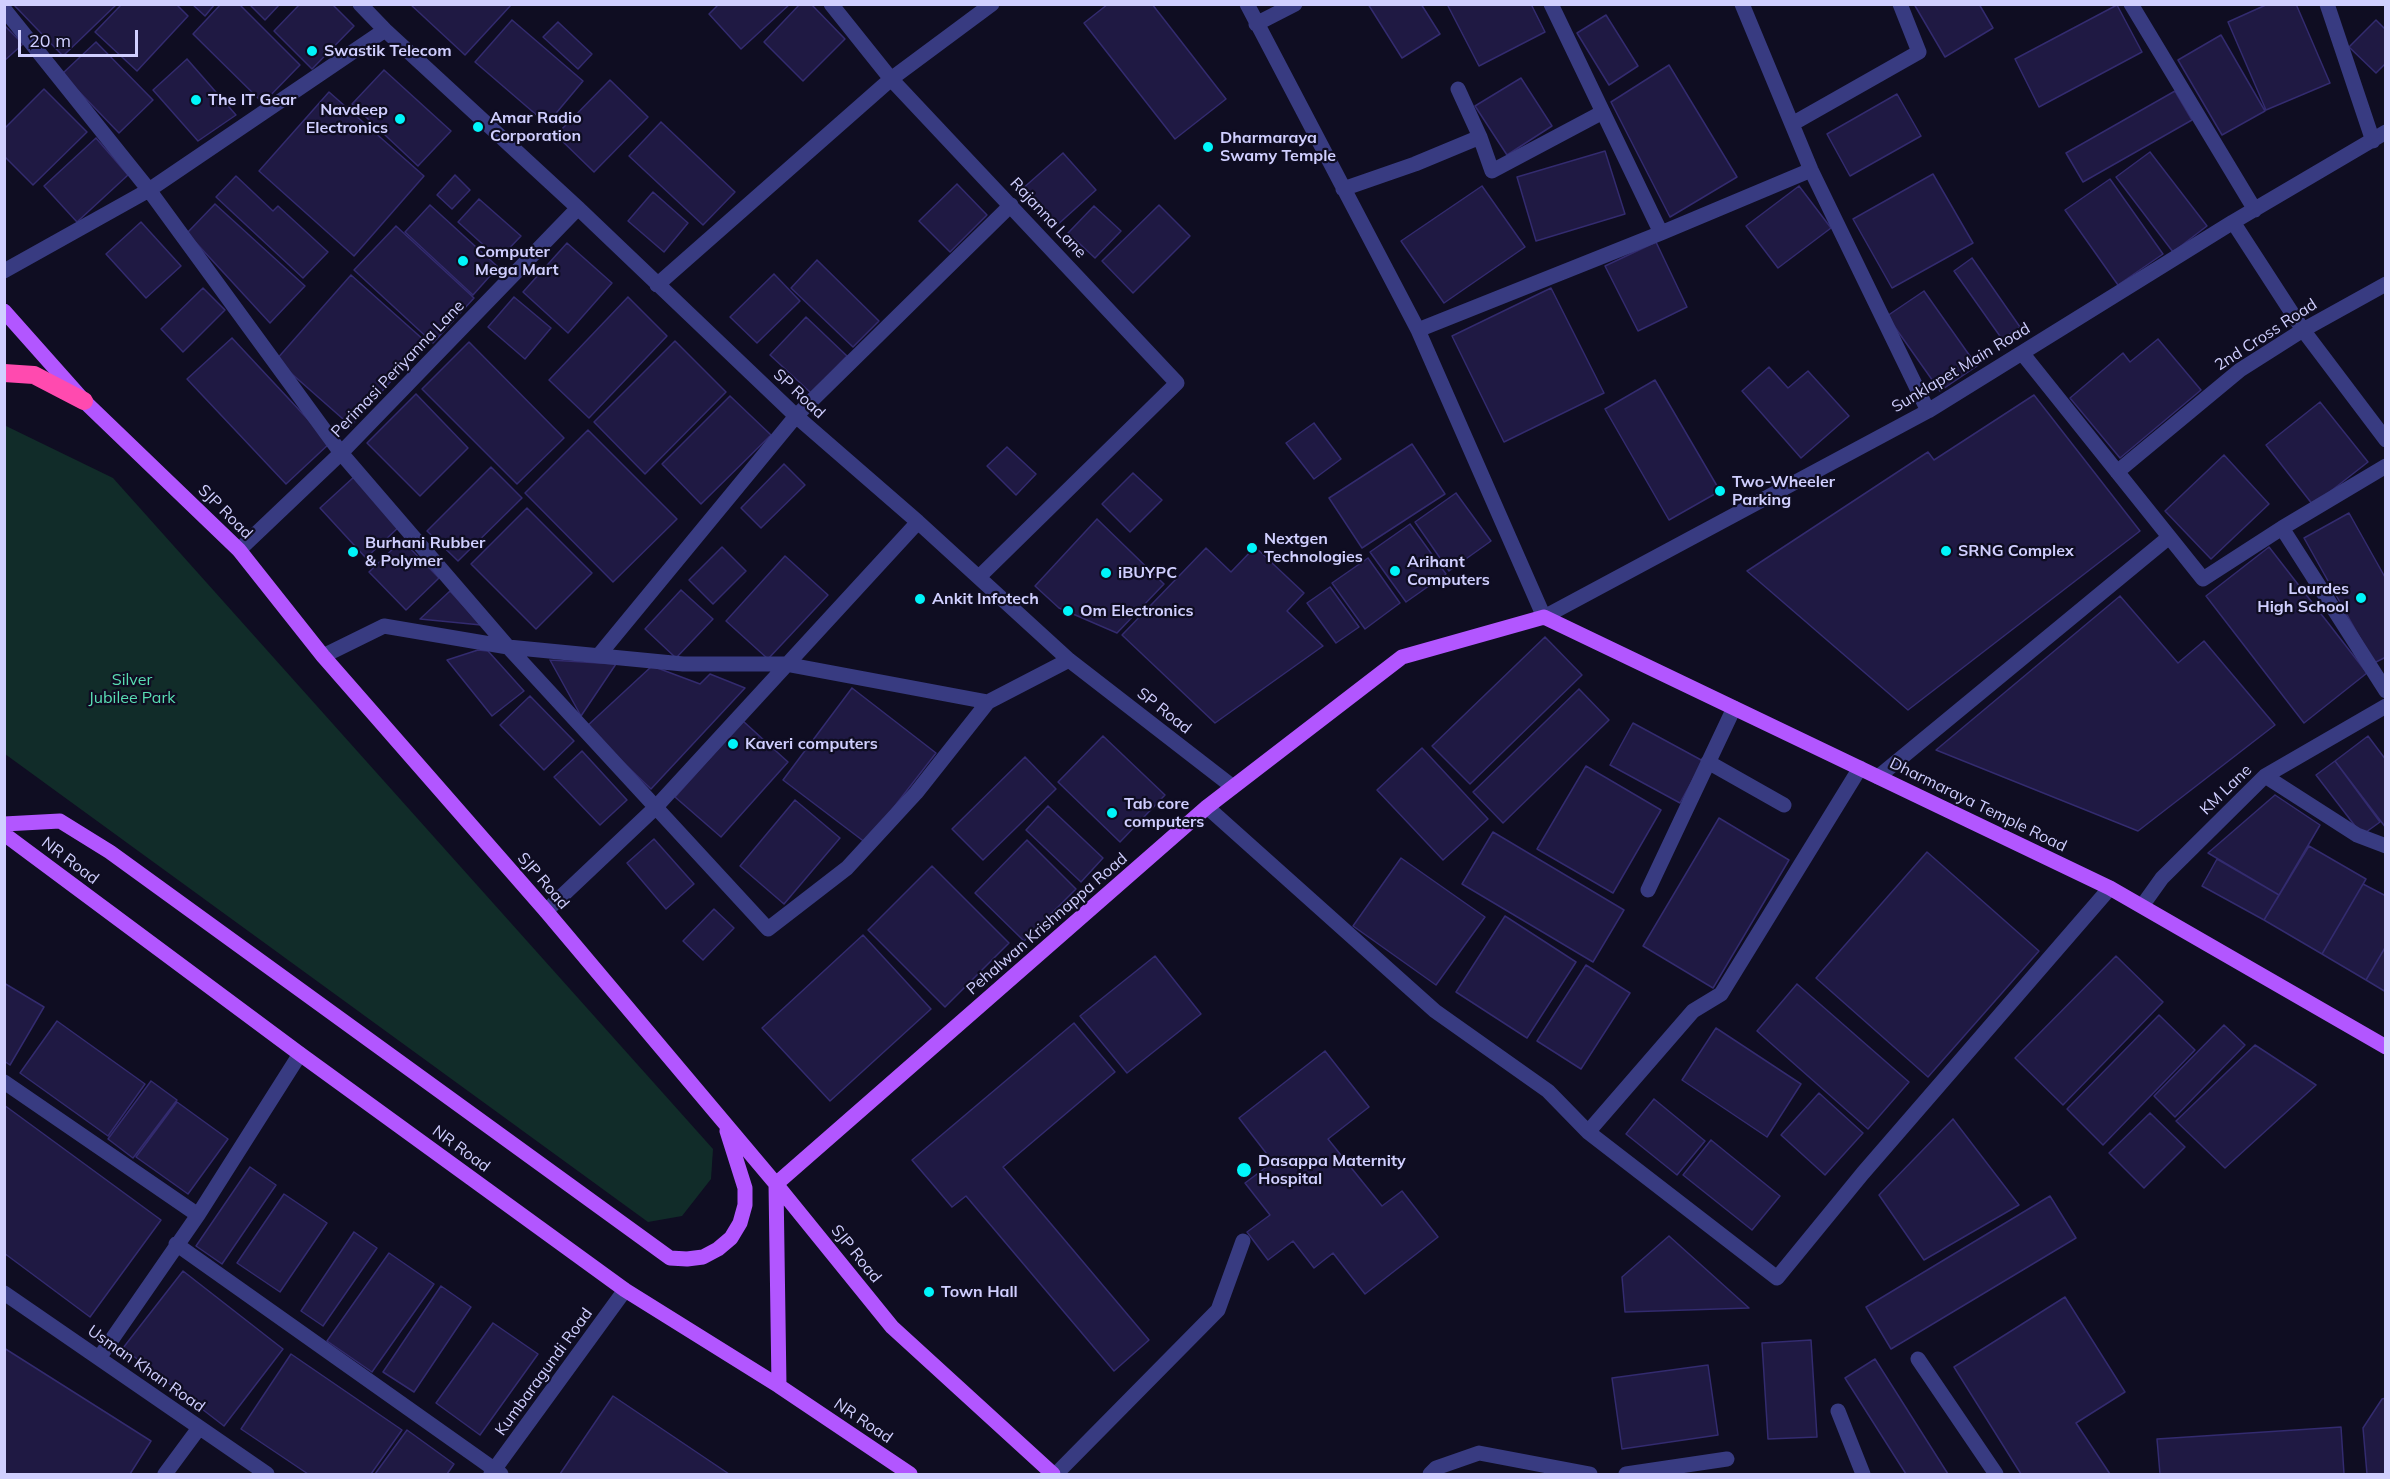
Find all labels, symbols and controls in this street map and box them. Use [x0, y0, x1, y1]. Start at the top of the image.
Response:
scale bar [21, 18, 141, 56]
text: 20 m [29, 29, 71, 52]
place label: Swastik Telecom [324, 41, 452, 61]
marker: Swastik Telecom [305, 44, 319, 58]
place label: The IT Gear [208, 90, 296, 110]
marker: The IT Gear [189, 93, 203, 107]
place label: Navdeep Electronics [306, 100, 388, 138]
place label: Amar Radio Corporation [490, 108, 582, 146]
marker: Navdeep Electronics [393, 112, 407, 126]
marker: Amar Radio Corporation [471, 120, 485, 134]
place label: Dharmaraya Swamy Temple [1220, 128, 1336, 166]
marker: Dharmaraya Swamy Temple [1201, 140, 1215, 154]
street label: Rajanna Lane [1006, 174, 1090, 262]
place label: Computer Mega Mart [475, 242, 559, 280]
marker: Computer Mega Mart [456, 254, 470, 268]
street label: 2nd Cross Road [2211, 295, 2321, 375]
street label: Perimasi Periyanna Lane [327, 296, 469, 442]
street label: Sunklapet Main Road [1888, 319, 2034, 417]
street label: SP Road [769, 365, 829, 423]
place label: Two-Wheeler Parking [1732, 472, 1835, 510]
street label: SJP Road [194, 481, 256, 543]
marker: Two-Wheeler Parking [1713, 484, 1727, 498]
place label: Nextgen Technologies [1264, 529, 1363, 567]
place label: Burhani Rubber & Polymer [365, 533, 485, 571]
marker: Nextgen Technologies [1245, 541, 1259, 555]
place label: SRNG Complex [1958, 541, 2074, 561]
marker: SRNG Complex [1939, 544, 1953, 558]
marker: Burhani Rubber & Polymer [346, 545, 360, 559]
place label: Arihant Computers [1407, 552, 1490, 590]
place label: iBUYPC [1118, 563, 1177, 583]
marker: Arihant Computers [1388, 564, 1402, 578]
marker: iBUYPC [1099, 566, 1113, 580]
place label: Lourdes High School [2257, 579, 2349, 617]
place label: Ankit Infotech [932, 589, 1039, 609]
marker: Lourdes High School [2354, 591, 2368, 605]
marker: Ankit Infotech [913, 592, 927, 606]
place label: Om Electronics [1080, 601, 1194, 621]
marker: Om Electronics [1061, 604, 1075, 618]
park label: Silver Jubilee Park [89, 670, 175, 708]
street label: SP Road [1133, 684, 1195, 738]
place label: Kaveri computers [745, 734, 878, 754]
marker: Kaveri computers [726, 737, 740, 751]
street label: Dharmaraya Temple Road [1886, 754, 2070, 856]
street label: KM Lane [2196, 761, 2256, 819]
place label: Tab core computers [1124, 794, 1204, 832]
marker: Tab core computers [1105, 806, 1119, 820]
street label: NR Road [38, 833, 102, 889]
street label: SJP Road [513, 849, 573, 913]
street label: Pehalwan Krishnappa Road [963, 849, 1131, 999]
street label: NR Road [428, 1122, 494, 1176]
place label: Dasappa Maternity Hospital [1258, 1151, 1406, 1189]
marker: Dasappa Maternity Hospital [1235, 1161, 1253, 1179]
street label: SJP Road [827, 1221, 885, 1287]
place label: Town Hall [941, 1282, 1018, 1302]
marker: Town Hall [922, 1285, 936, 1299]
street label: Kumbaragundi Road [491, 1305, 597, 1439]
street label: Usman Khan Road [84, 1321, 208, 1417]
street label: NR Road [830, 1394, 896, 1448]

